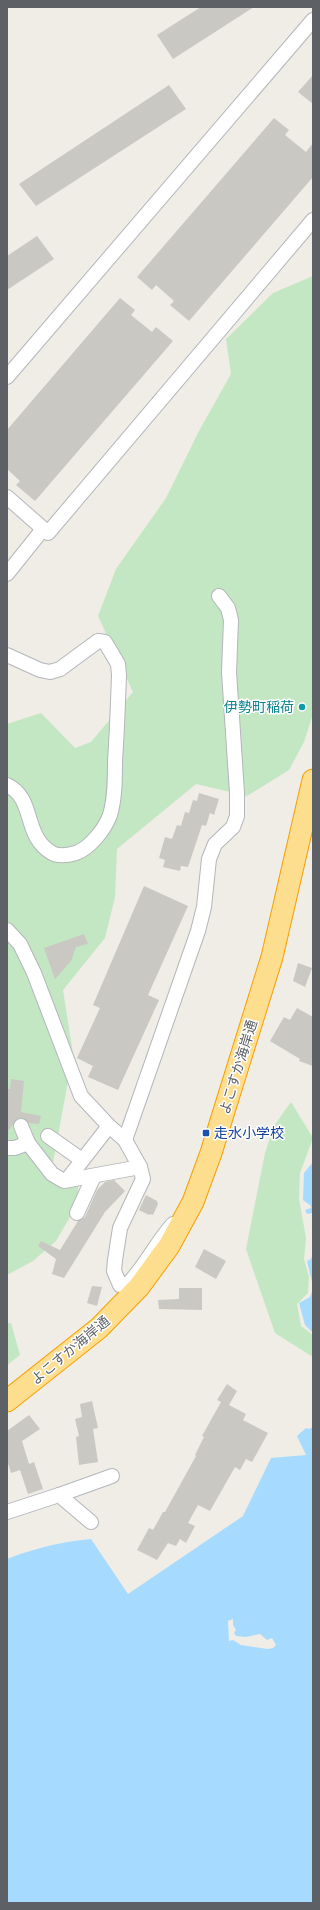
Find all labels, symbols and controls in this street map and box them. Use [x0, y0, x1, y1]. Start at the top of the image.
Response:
place label: 伊勢町稲荷 [224, 698, 294, 715]
marker: 伊勢町稲荷 [297, 702, 307, 712]
street label: よこすか海岸通 [215, 1018, 260, 1116]
place label: 走水小学校 [214, 1124, 284, 1141]
marker: 走水小学校 [201, 1128, 211, 1138]
street label: よこすか海岸通 [27, 1312, 113, 1388]

